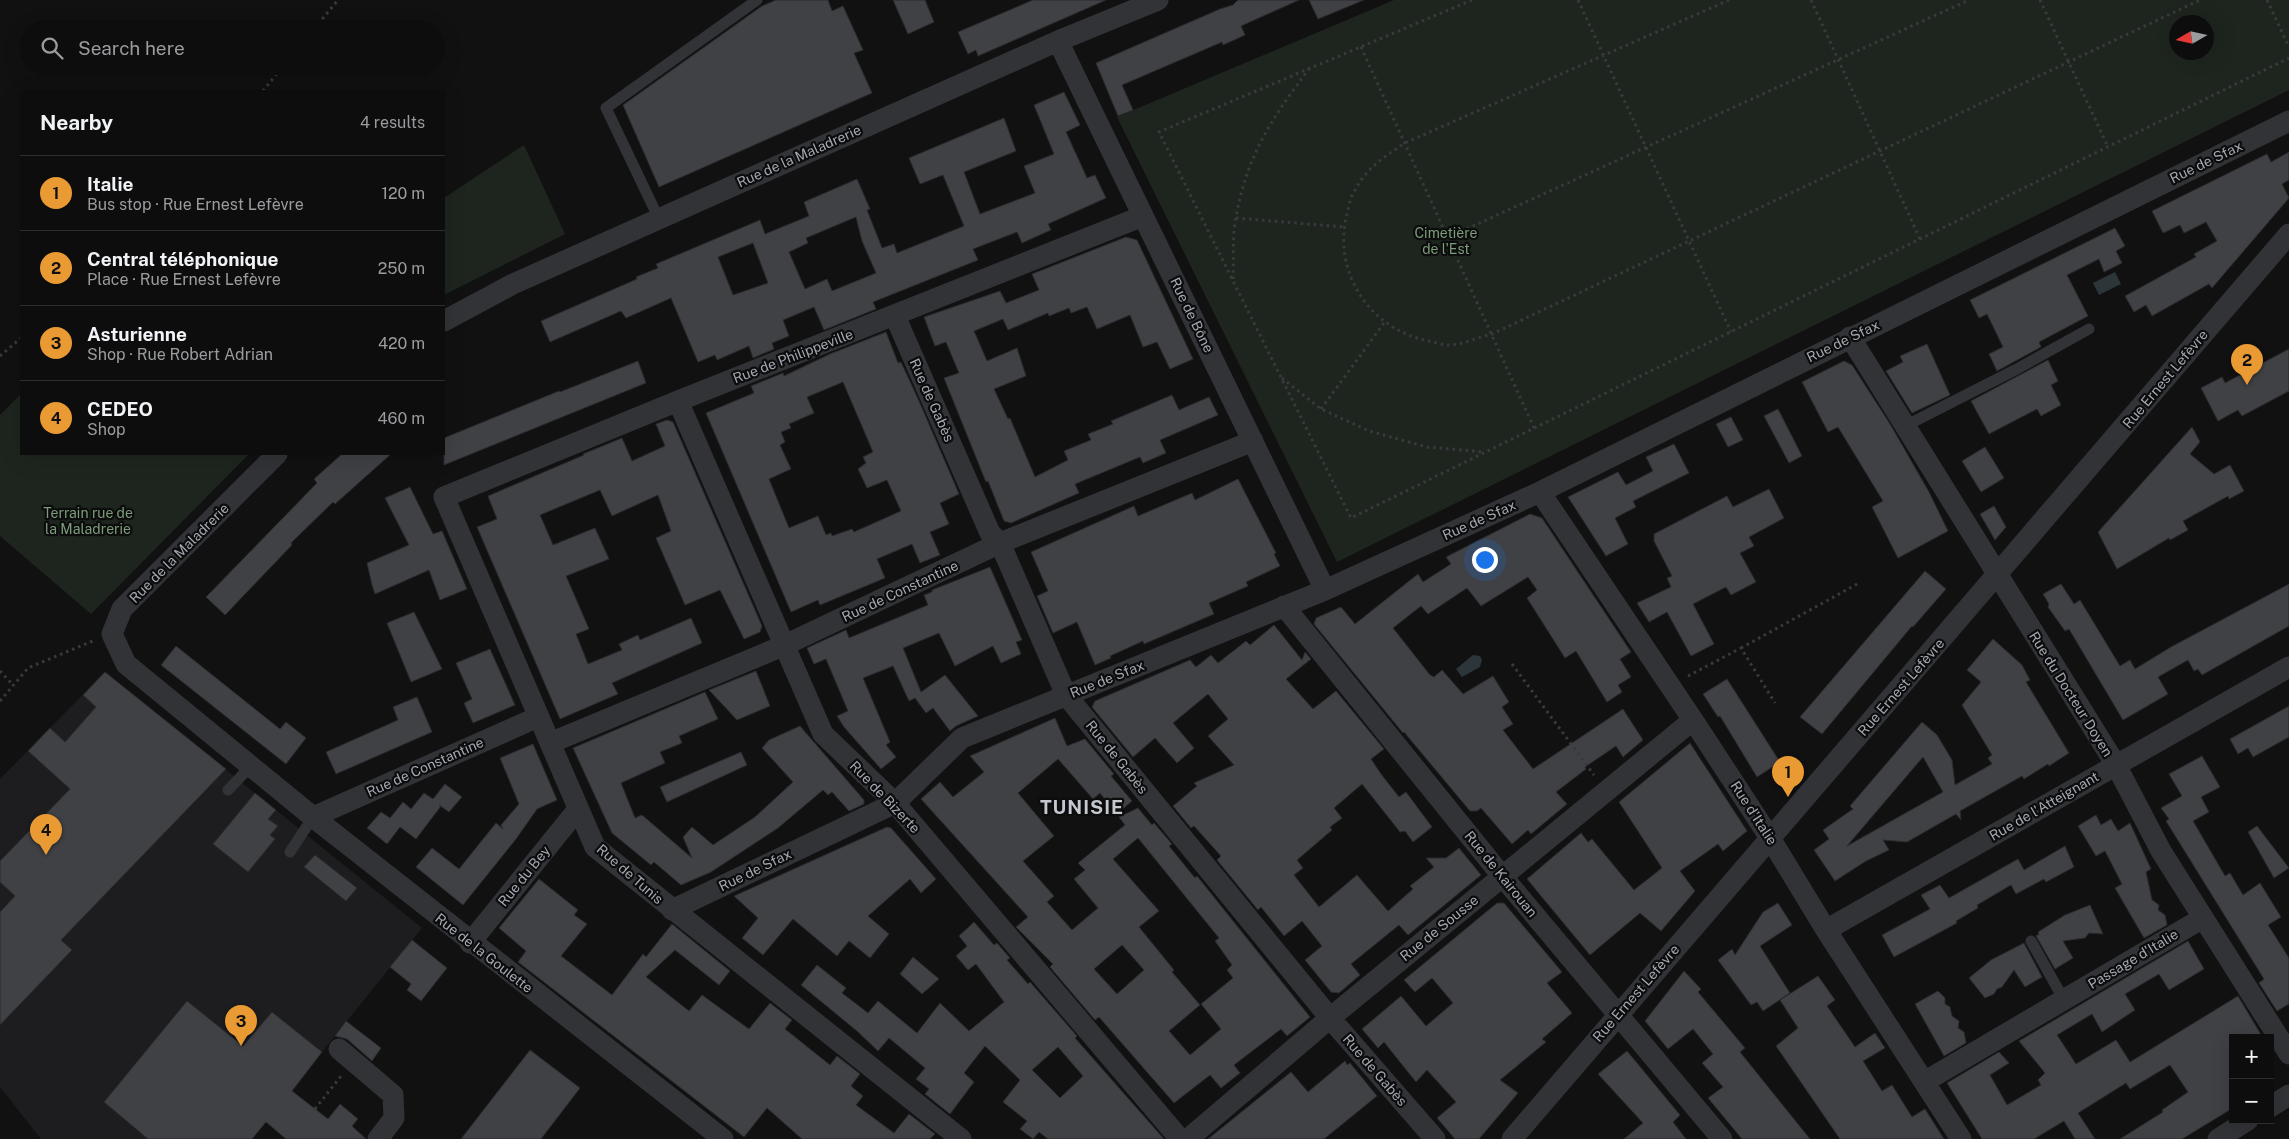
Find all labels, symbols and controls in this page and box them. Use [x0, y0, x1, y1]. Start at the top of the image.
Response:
north arrow [2169, 15, 2214, 60]
search box [20, 20, 445, 75]
icon: search [38, 34, 66, 62]
text: Search here [78, 37, 185, 59]
text: Nearby [40, 110, 113, 135]
text: 4 results [360, 113, 425, 132]
street label: Rue de la Maladrerie [735, 121, 864, 191]
street label: Rue de Sfax [2167, 138, 2245, 186]
text: Italie [87, 173, 133, 195]
text: 1 [53, 184, 59, 203]
text: 120 m [381, 184, 425, 203]
text: Bus stop · Rue Ernest Lefèvre [87, 195, 304, 214]
park label: Cimetière de l'Est [1414, 225, 1478, 257]
text: Central téléphonique [87, 248, 278, 270]
text: 2 [51, 259, 61, 278]
text: 250 m [378, 259, 425, 278]
text: Place · Rue Ernest Lefèvre [87, 270, 281, 289]
street label: Rue de Bône [1167, 275, 1217, 355]
street label: Rue de Sfax [1804, 317, 1882, 365]
text: Asturienne [87, 323, 187, 345]
street label: Rue de Philippeville [731, 326, 855, 386]
street label: Rue Ernest Lefèvre [2119, 327, 2211, 431]
text: 3 [51, 334, 61, 353]
text: 420 m [378, 334, 425, 353]
pin: 2 [2231, 344, 2263, 385]
text: Shop · Rue Robert Adrian [87, 345, 273, 364]
street label: Rue de Gabès [906, 356, 958, 444]
text: CEDEO [87, 398, 153, 420]
text: 4 [51, 409, 61, 428]
text: 460 m [378, 409, 425, 428]
text: Shop [87, 420, 126, 439]
street label: Rue de Sfax [1440, 497, 1518, 543]
street label: Rue de la Maladrerie [126, 500, 232, 606]
park label: Terrain rue de la Maladrerie [43, 505, 133, 537]
your location [1472, 547, 1498, 573]
street label: Rue de Constantine [839, 557, 961, 625]
street label: Rue du Docteur Doyen [2026, 628, 2116, 760]
street label: Rue Ernest Lefèvre [1854, 635, 1948, 739]
street label: Rue de Sfax [1068, 657, 1147, 701]
street label: Rue de Gabès [1083, 717, 1151, 797]
street label: Rue de Constantine [364, 734, 486, 800]
pin: 1 [1772, 756, 1804, 797]
street label: Rue de Bizerte [847, 758, 923, 836]
street label: Rue de l'Atteignant [1987, 768, 2101, 844]
street label: Rue d'Italie [1727, 778, 1781, 848]
district label: TUNISIE [1040, 796, 1124, 818]
pin: 4 [30, 814, 62, 855]
street label: Rue de Kairouan [1461, 828, 1541, 920]
street label: Rue de Tunis [594, 841, 666, 907]
street label: Rue du Bey [495, 842, 554, 909]
street label: Rue de Sfax [716, 846, 794, 894]
street label: Rue de Sousse [1397, 892, 1481, 964]
street label: Rue de la Goulette [432, 910, 536, 996]
street label: Passage d'Italie [2085, 926, 2181, 992]
street label: Rue Ernest Lefèvre [1589, 941, 1683, 1045]
pin: 3 [225, 1005, 257, 1046]
street label: Rue de Gabès [1340, 1031, 1410, 1109]
map controls [2229, 1034, 2274, 1124]
button: + [2229, 1034, 2274, 1079]
button: − [2229, 1079, 2274, 1124]

